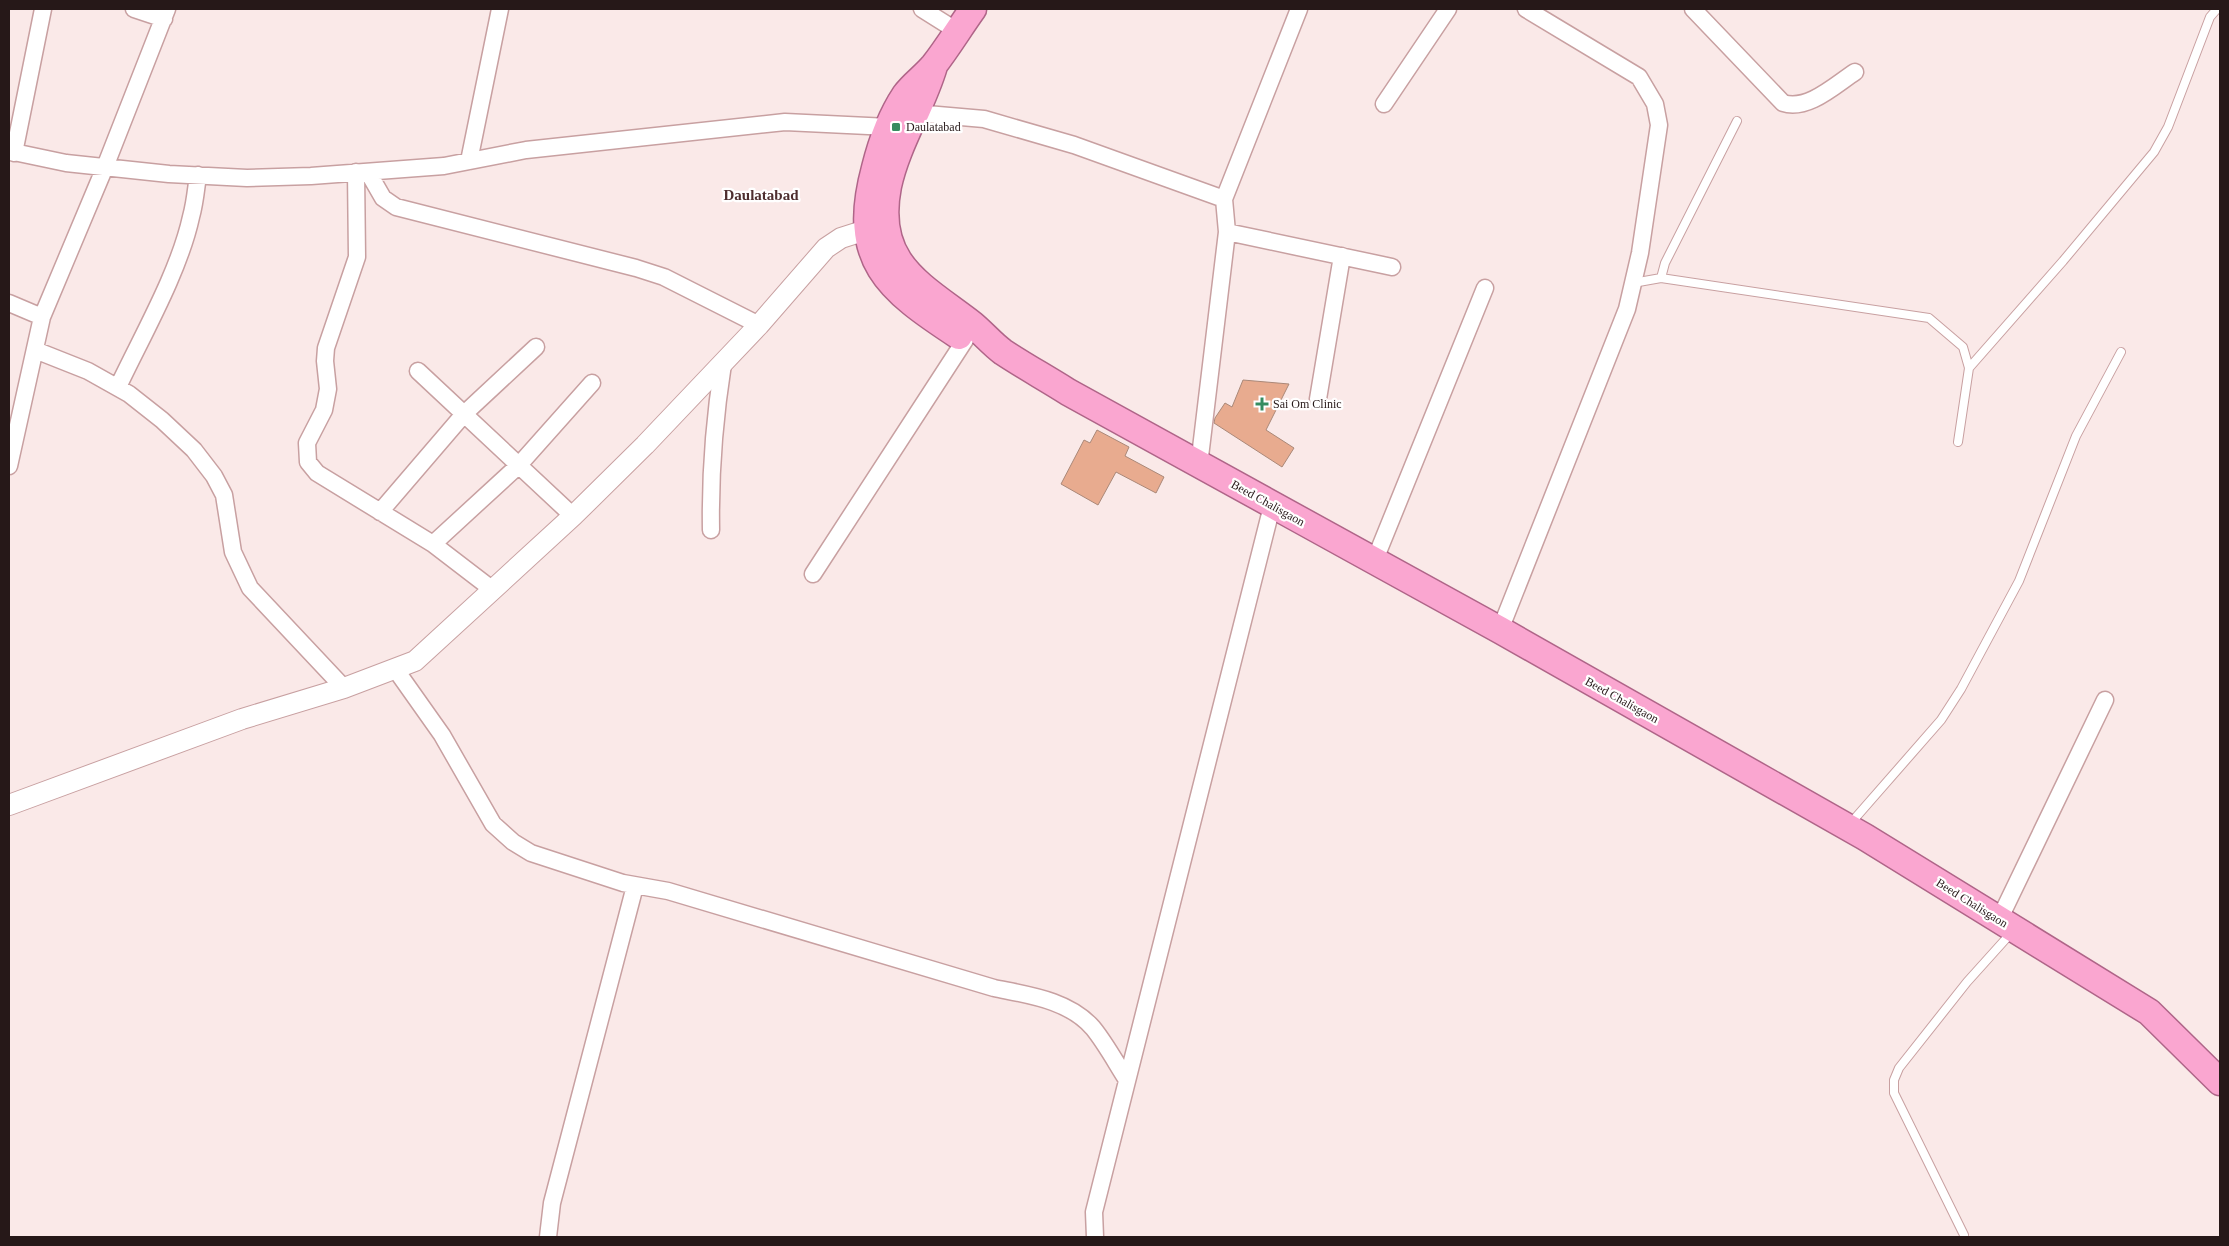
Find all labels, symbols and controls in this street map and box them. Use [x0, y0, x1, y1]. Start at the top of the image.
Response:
place label: Daulatabad [906, 120, 961, 134]
marker: Daulatabad [890, 121, 902, 133]
district label: Daulatabad [723, 187, 799, 203]
marker: Sai Om Clinic [1255, 397, 1269, 411]
place label: Sai Om Clinic [1273, 397, 1342, 411]
street label: Beed Chalisgaon [1229, 477, 1307, 529]
street label: Beed Chalisgaon [1583, 674, 1661, 726]
street label: Beed Chalisgaon [1934, 875, 2010, 931]

